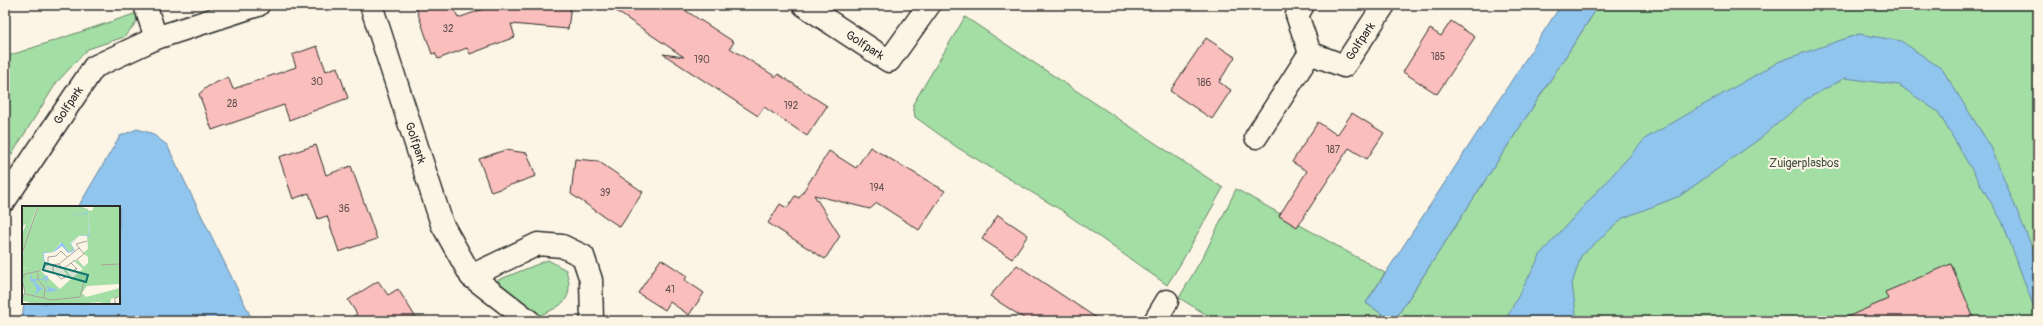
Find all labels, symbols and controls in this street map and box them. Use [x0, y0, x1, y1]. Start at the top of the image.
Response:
street label: Golfpark [1343, 19, 1379, 63]
house number: 32 [442, 23, 454, 35]
street label: Golfpark [843, 28, 887, 64]
house number: 185 [1431, 51, 1445, 63]
house number: 190 [694, 54, 710, 66]
house number: 30 [311, 76, 323, 88]
house number: 186 [1197, 77, 1212, 89]
street label: Golfpark [51, 84, 87, 127]
house number: 28 [227, 98, 237, 110]
house number: 192 [784, 100, 799, 112]
street label: Golfpark [402, 120, 429, 166]
house number: 187 [1326, 144, 1341, 156]
park label: Zuigerplasbos [1769, 156, 1840, 171]
house number: 194 [870, 182, 885, 194]
house number: 39 [600, 187, 610, 199]
house number: 36 [338, 203, 350, 215]
inset map [22, 206, 120, 304]
house number: 41 [665, 284, 675, 296]

